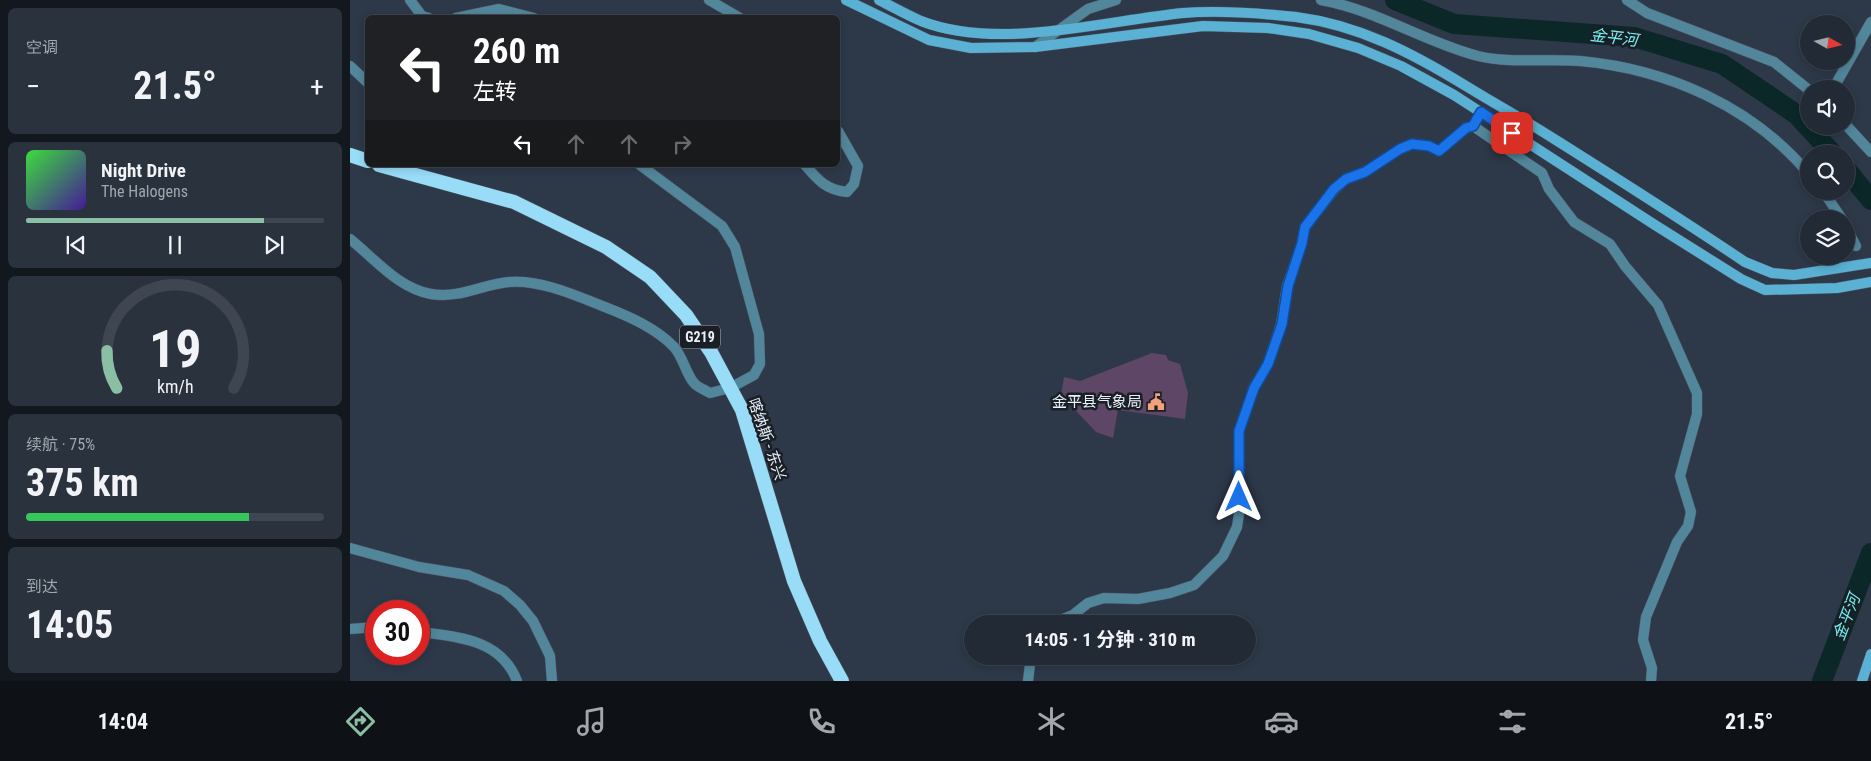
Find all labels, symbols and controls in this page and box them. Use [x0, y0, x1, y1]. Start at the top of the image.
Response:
north arrow [1800, 15, 1855, 70]
map controls [1800, 15, 1855, 265]
water label: 金平河 [1589, 25, 1642, 50]
text: 260 m [473, 31, 560, 72]
icon: left [390, 35, 455, 100]
text: 空调 [26, 38, 58, 57]
text: 21.5° [133, 64, 217, 108]
text: − [26, 70, 40, 103]
text: + [310, 70, 324, 103]
text: 左转 [473, 79, 517, 104]
button: sound [1800, 80, 1855, 135]
pin [1491, 112, 1533, 154]
icon: arrive [1498, 119, 1526, 147]
icon: left [509, 130, 537, 158]
icon: ahead [562, 130, 590, 158]
icon: ahead [615, 130, 643, 158]
icon: right [668, 130, 696, 158]
button: search [1800, 145, 1855, 200]
text: Night Drive [101, 159, 186, 182]
text: The Halogens [101, 182, 188, 201]
button: layers [1800, 210, 1855, 265]
icon: previous [62, 231, 90, 259]
icon: pause [161, 231, 189, 259]
icon: next [260, 231, 288, 259]
text: 19 [149, 319, 201, 380]
road number: G219 [680, 326, 720, 348]
text: km/h [157, 376, 193, 397]
public building icon: 金平县气象局 [1146, 392, 1166, 412]
place label: 金平县气象局 [1052, 393, 1142, 411]
street label: 喀纳斯 - 东兴 [745, 396, 789, 482]
text: 续航 · 75% [26, 435, 95, 454]
text: 375 km [26, 461, 139, 505]
position arrow [1212, 470, 1264, 522]
text: 到达 [26, 577, 58, 596]
water label: 金平河 [1829, 589, 1865, 643]
speed limit sign: 30 [365, 600, 430, 665]
text: 14:05 [26, 603, 113, 647]
text: 14:05 · 1 分钟 · 310 m [1024, 628, 1196, 651]
icon: directions [343, 704, 378, 739]
icon: music [574, 704, 609, 739]
icon: phone [804, 704, 839, 739]
icon: climate [1034, 704, 1069, 739]
icon: car [1264, 704, 1299, 739]
icon: filters [1495, 704, 1530, 739]
text: 14:04 [98, 709, 148, 734]
text: 21.5° [1725, 709, 1773, 734]

